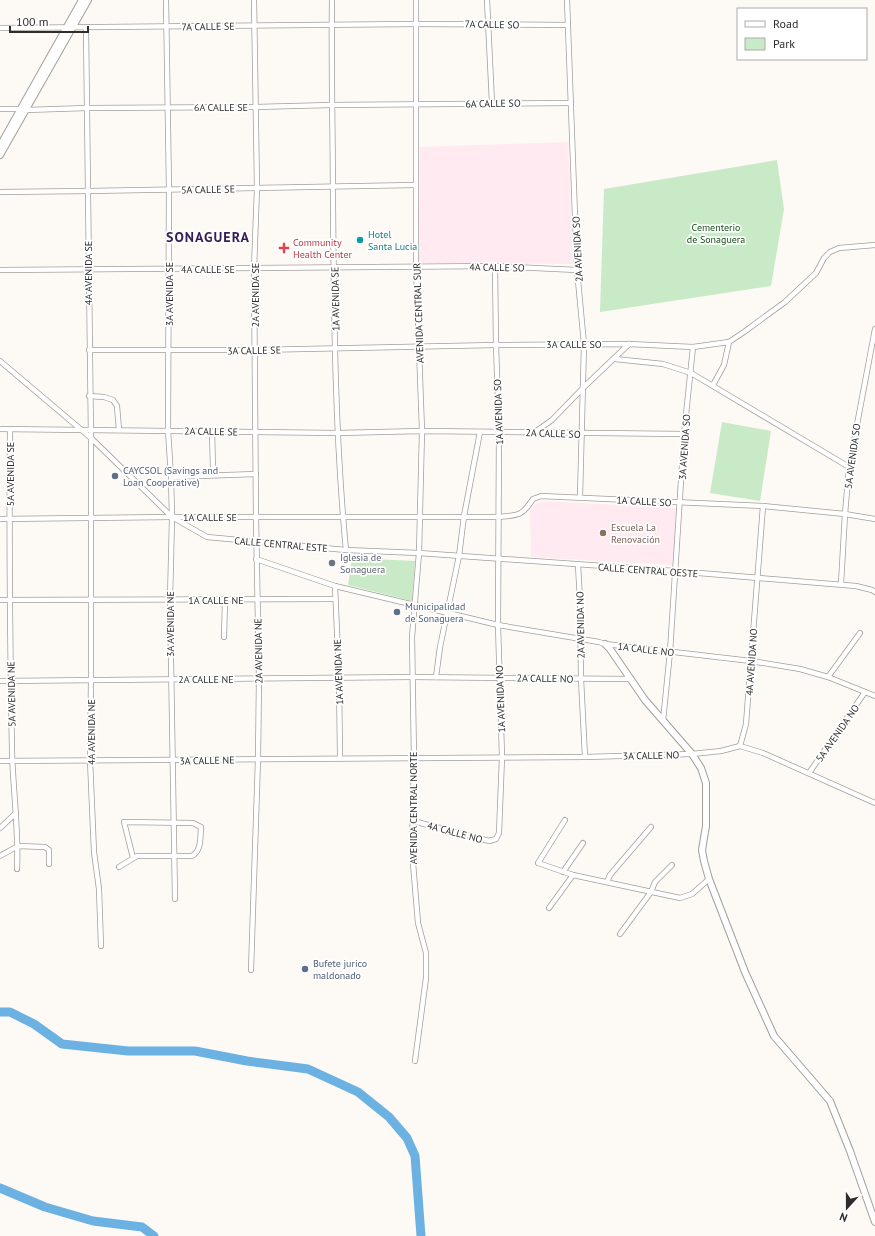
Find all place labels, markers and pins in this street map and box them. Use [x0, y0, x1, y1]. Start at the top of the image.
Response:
place label: Hotel Santa Lucia [368, 228, 417, 253]
marker: Hotel Santa Lucia [355, 235, 365, 245]
place label: Community Health Center [293, 236, 352, 261]
marker: Community Health Center [278, 242, 290, 254]
place label: CAYCSOL (Savings and Loan Cooperative) [123, 464, 218, 489]
marker: CAYCSOL (Savings and Loan Cooperative) [110, 471, 120, 481]
place label: Escuela La Renovación [611, 521, 660, 546]
marker: Escuela La Renovación [598, 528, 608, 538]
place label: Iglesia de Sonaguera [340, 551, 385, 576]
marker: Iglesia de Sonaguera [327, 558, 337, 568]
place label: Municipalidad de Sonaguera [405, 600, 465, 625]
marker: Municipalidad de Sonaguera [392, 607, 402, 617]
place label: Bufete jurico maldonado [313, 957, 367, 982]
marker: Bufete jurico maldonado [300, 964, 310, 974]

